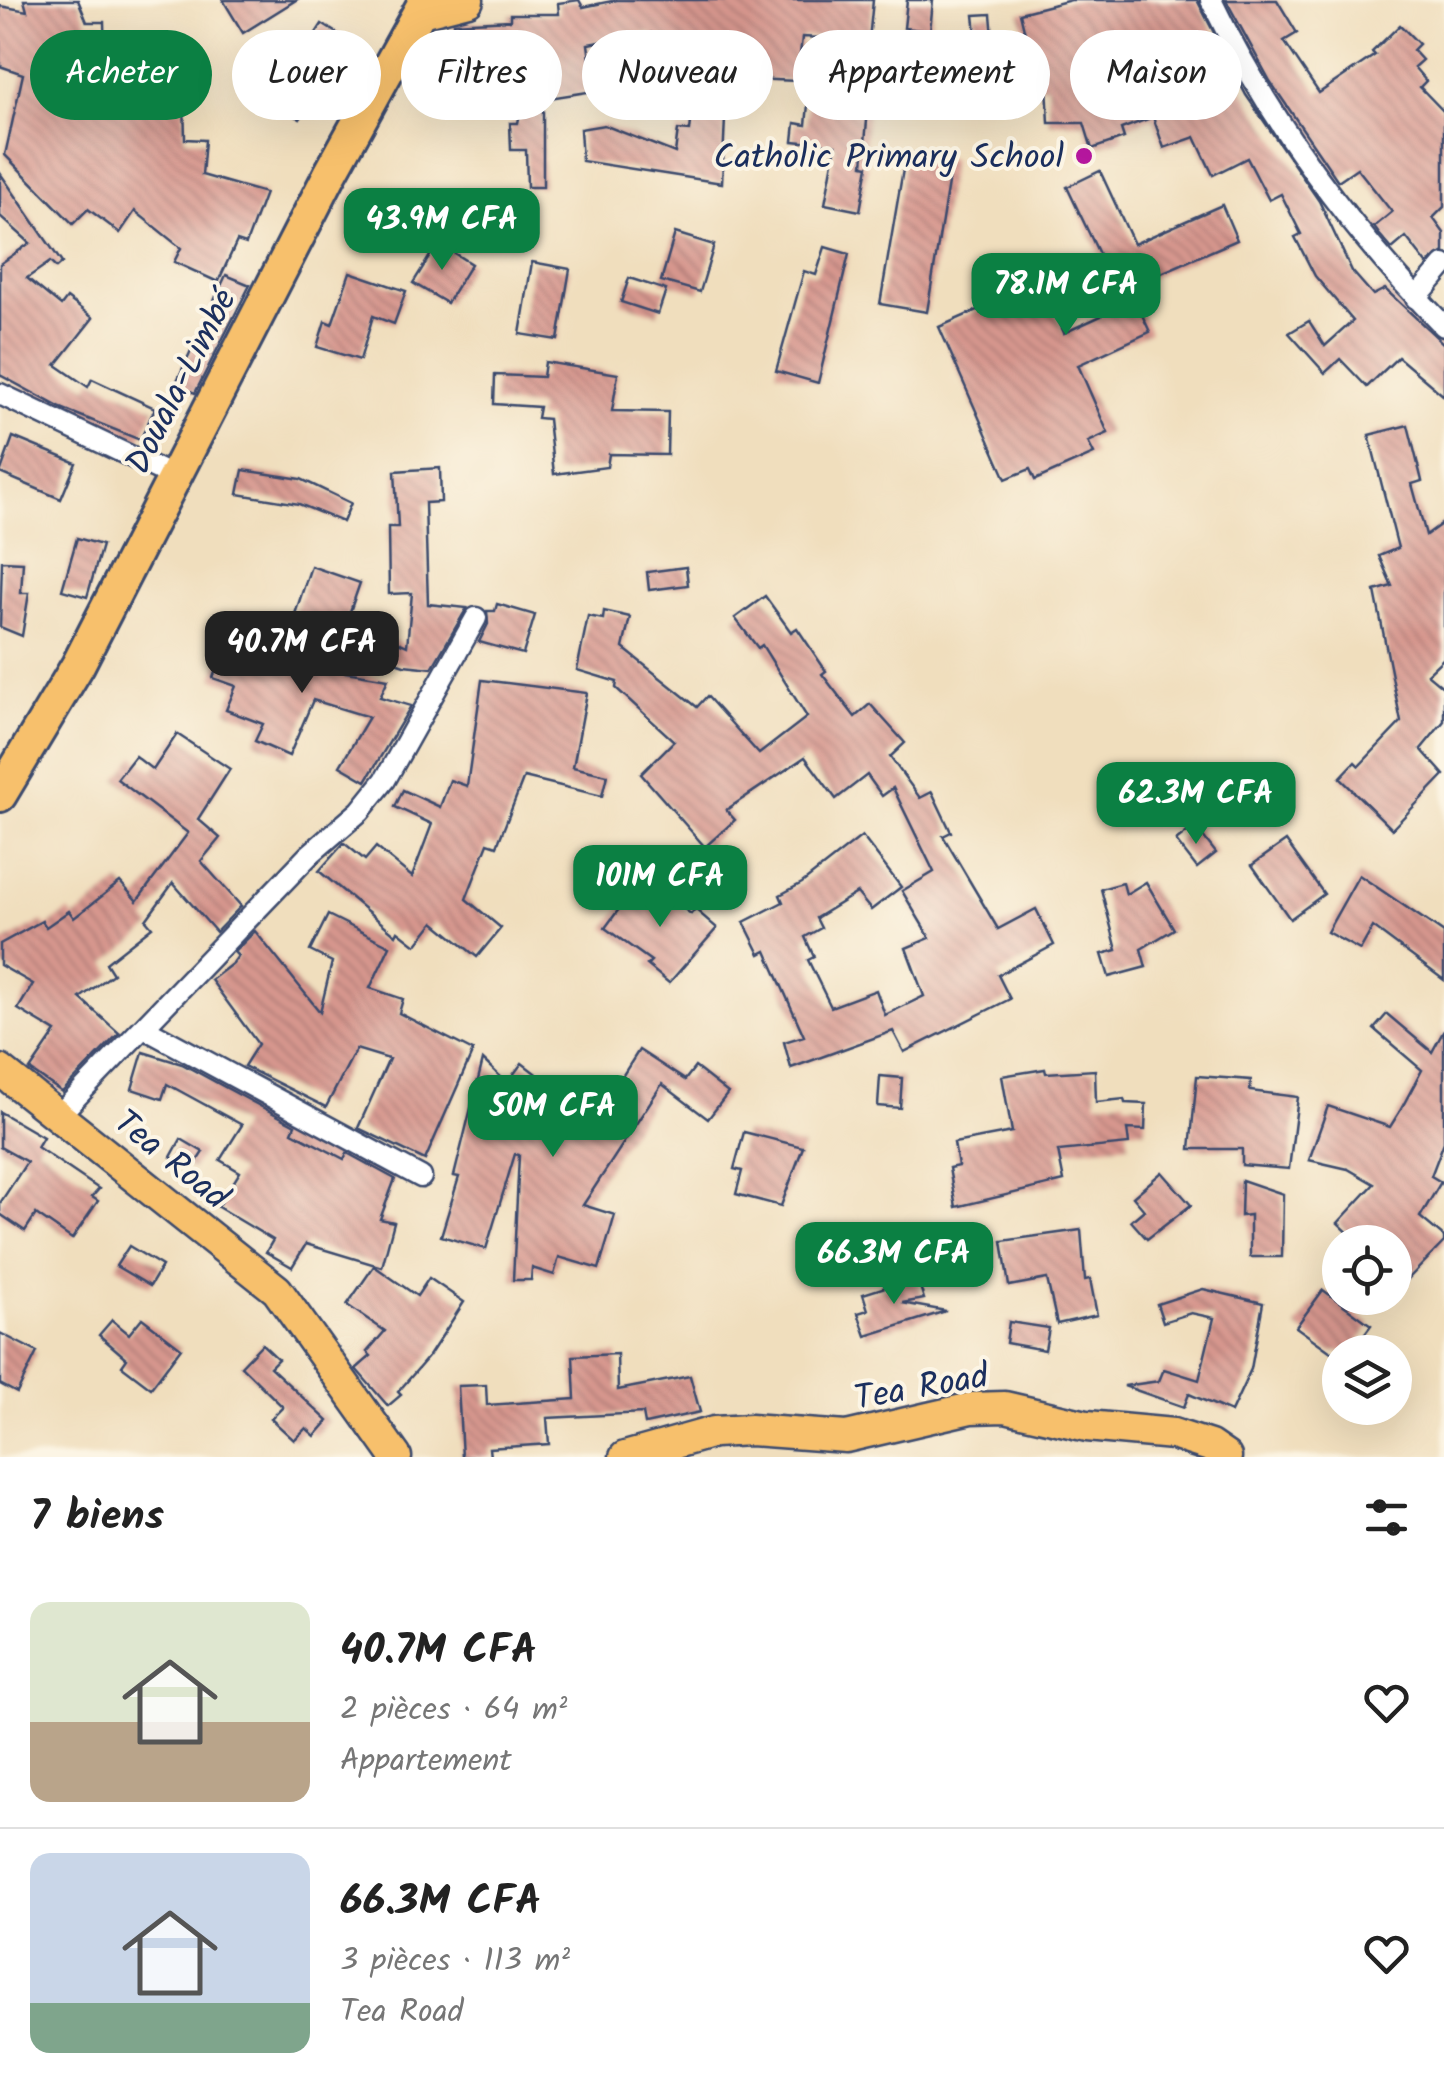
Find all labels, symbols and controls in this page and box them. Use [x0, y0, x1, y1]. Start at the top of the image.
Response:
chip: Acheter [30, 30, 212, 120]
chip: Louer [232, 30, 381, 120]
chip: Filtres [401, 30, 562, 120]
chip: Nouveau [582, 30, 773, 120]
chip: Appartement [793, 30, 1050, 120]
chip: Maison [1070, 30, 1242, 120]
place label: Catholic Primary School [714, 131, 1064, 187]
marker: Catholic Primary School [1073, 145, 1095, 167]
pin: 43.9M CFA [328, 188, 556, 273]
text: 43.9M CFA [366, 195, 518, 246]
pin: 78.1M CFA [952, 253, 1180, 338]
text: 78.1M CFA [994, 260, 1139, 311]
street label: Douala-Limbé [112, 278, 254, 485]
pin: 40.7M CFA [188, 611, 416, 696]
text: 40.7M CFA [227, 618, 377, 669]
pin: 62.3M CFA [1082, 762, 1310, 847]
text: 62.3M CFA [1119, 769, 1273, 820]
pin: 101M CFA [557, 845, 763, 930]
text: 101M CFA [595, 852, 725, 903]
pin: 50M CFA [461, 1075, 645, 1160]
text: 50M CFA [490, 1082, 616, 1133]
street label: Tea Road [100, 1097, 241, 1227]
pin: 66.3M CFA [780, 1222, 1008, 1307]
map controls [1322, 1225, 1412, 1425]
button: locate [1322, 1225, 1412, 1315]
text: 66.3M CFA [817, 1229, 971, 1280]
button: layers [1322, 1335, 1412, 1425]
street label: Tea Road [850, 1349, 994, 1428]
text: 7 biens [30, 1484, 164, 1551]
icon: filters [1359, 1490, 1414, 1545]
text: 40.7M CFA [340, 1618, 537, 1685]
icon: home [110, 1642, 230, 1762]
icon: heart [1359, 1675, 1414, 1730]
text: 2 pièces · 64 m² [340, 1685, 567, 1736]
text: Appartement [340, 1736, 512, 1787]
text: 66.3M CFA [340, 1869, 542, 1936]
icon: home [110, 1893, 230, 2013]
icon: heart [1359, 1926, 1414, 1981]
text: 3 pièces · 113 m² [340, 1936, 570, 1987]
text: Tea Road [340, 1987, 464, 2038]

